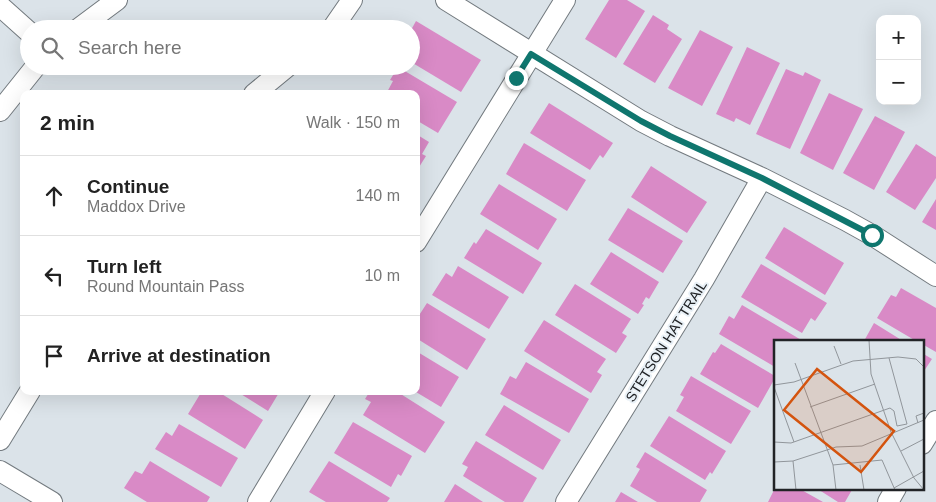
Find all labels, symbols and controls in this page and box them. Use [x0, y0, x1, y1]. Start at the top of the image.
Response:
map controls [876, 15, 921, 105]
button: + [876, 15, 921, 60]
search box [20, 20, 420, 75]
icon: search [38, 34, 66, 62]
text: Search here [78, 37, 182, 58]
button: − [876, 60, 921, 105]
route end [505, 67, 528, 90]
text: 2 min [40, 111, 95, 134]
text: Walk · 150 m [306, 114, 400, 131]
text: Continue [87, 176, 169, 197]
icon: ahead [40, 182, 68, 210]
text: 140 m [356, 187, 400, 204]
text: Maddox Drive [87, 198, 186, 215]
route start [861, 224, 884, 247]
text: Turn left [87, 256, 162, 277]
icon: left [40, 262, 68, 290]
text: 10 m [364, 267, 400, 284]
street label: STETSON HAT TRAIL [622, 277, 710, 405]
text: Round Mountain Pass [87, 278, 244, 295]
inset map [774, 340, 924, 490]
icon: arrive [40, 342, 68, 370]
text: Arrive at destination [87, 345, 271, 366]

